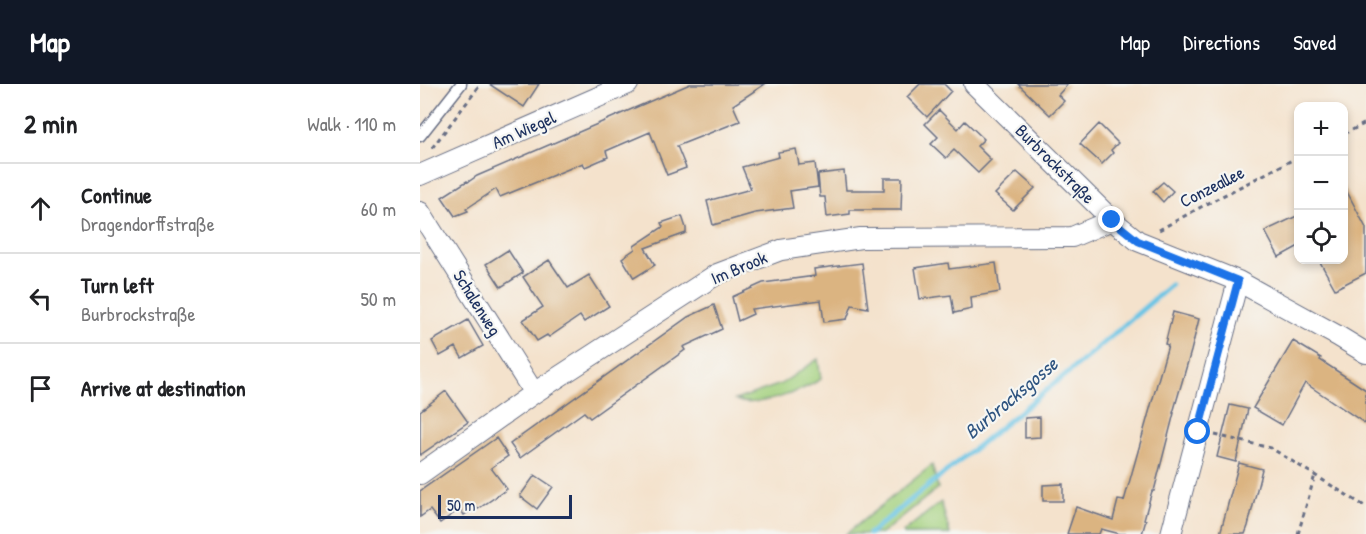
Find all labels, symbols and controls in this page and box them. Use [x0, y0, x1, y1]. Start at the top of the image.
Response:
text: Map [30, 23, 70, 61]
text: Map [1120, 28, 1150, 57]
text: Directions [1183, 28, 1260, 57]
text: Saved [1293, 28, 1336, 57]
map controls [1294, 102, 1348, 264]
button: + [1294, 102, 1348, 156]
street label: Am Wiegel [488, 104, 560, 155]
text: 2 min [24, 106, 77, 141]
text: Walk · 110 m [307, 110, 396, 137]
street label: Burbrockstraße [1010, 118, 1101, 209]
button: − [1294, 156, 1348, 210]
street label: Conzeallee [1175, 160, 1248, 213]
text: Continue [81, 180, 152, 210]
icon: ahead [24, 192, 57, 225]
text: 60 m [361, 195, 396, 222]
route end [1098, 206, 1124, 232]
text: Dragendorffstraße [81, 210, 215, 237]
button: locate [1294, 210, 1348, 264]
street label: Im Brook [707, 244, 771, 291]
street label: Schalenweg [447, 265, 507, 341]
text: Turn left [81, 270, 154, 300]
icon: left [24, 282, 57, 315]
text: 50 m [360, 285, 396, 312]
text: Burbrockstraße [81, 300, 196, 327]
water label: Burbrocksgosse [958, 350, 1064, 445]
icon: arrive [24, 372, 57, 405]
text: Arrive at destination [81, 373, 246, 403]
route start [1184, 418, 1210, 444]
scale bar [438, 492, 572, 520]
text: 50 m [447, 494, 476, 516]

